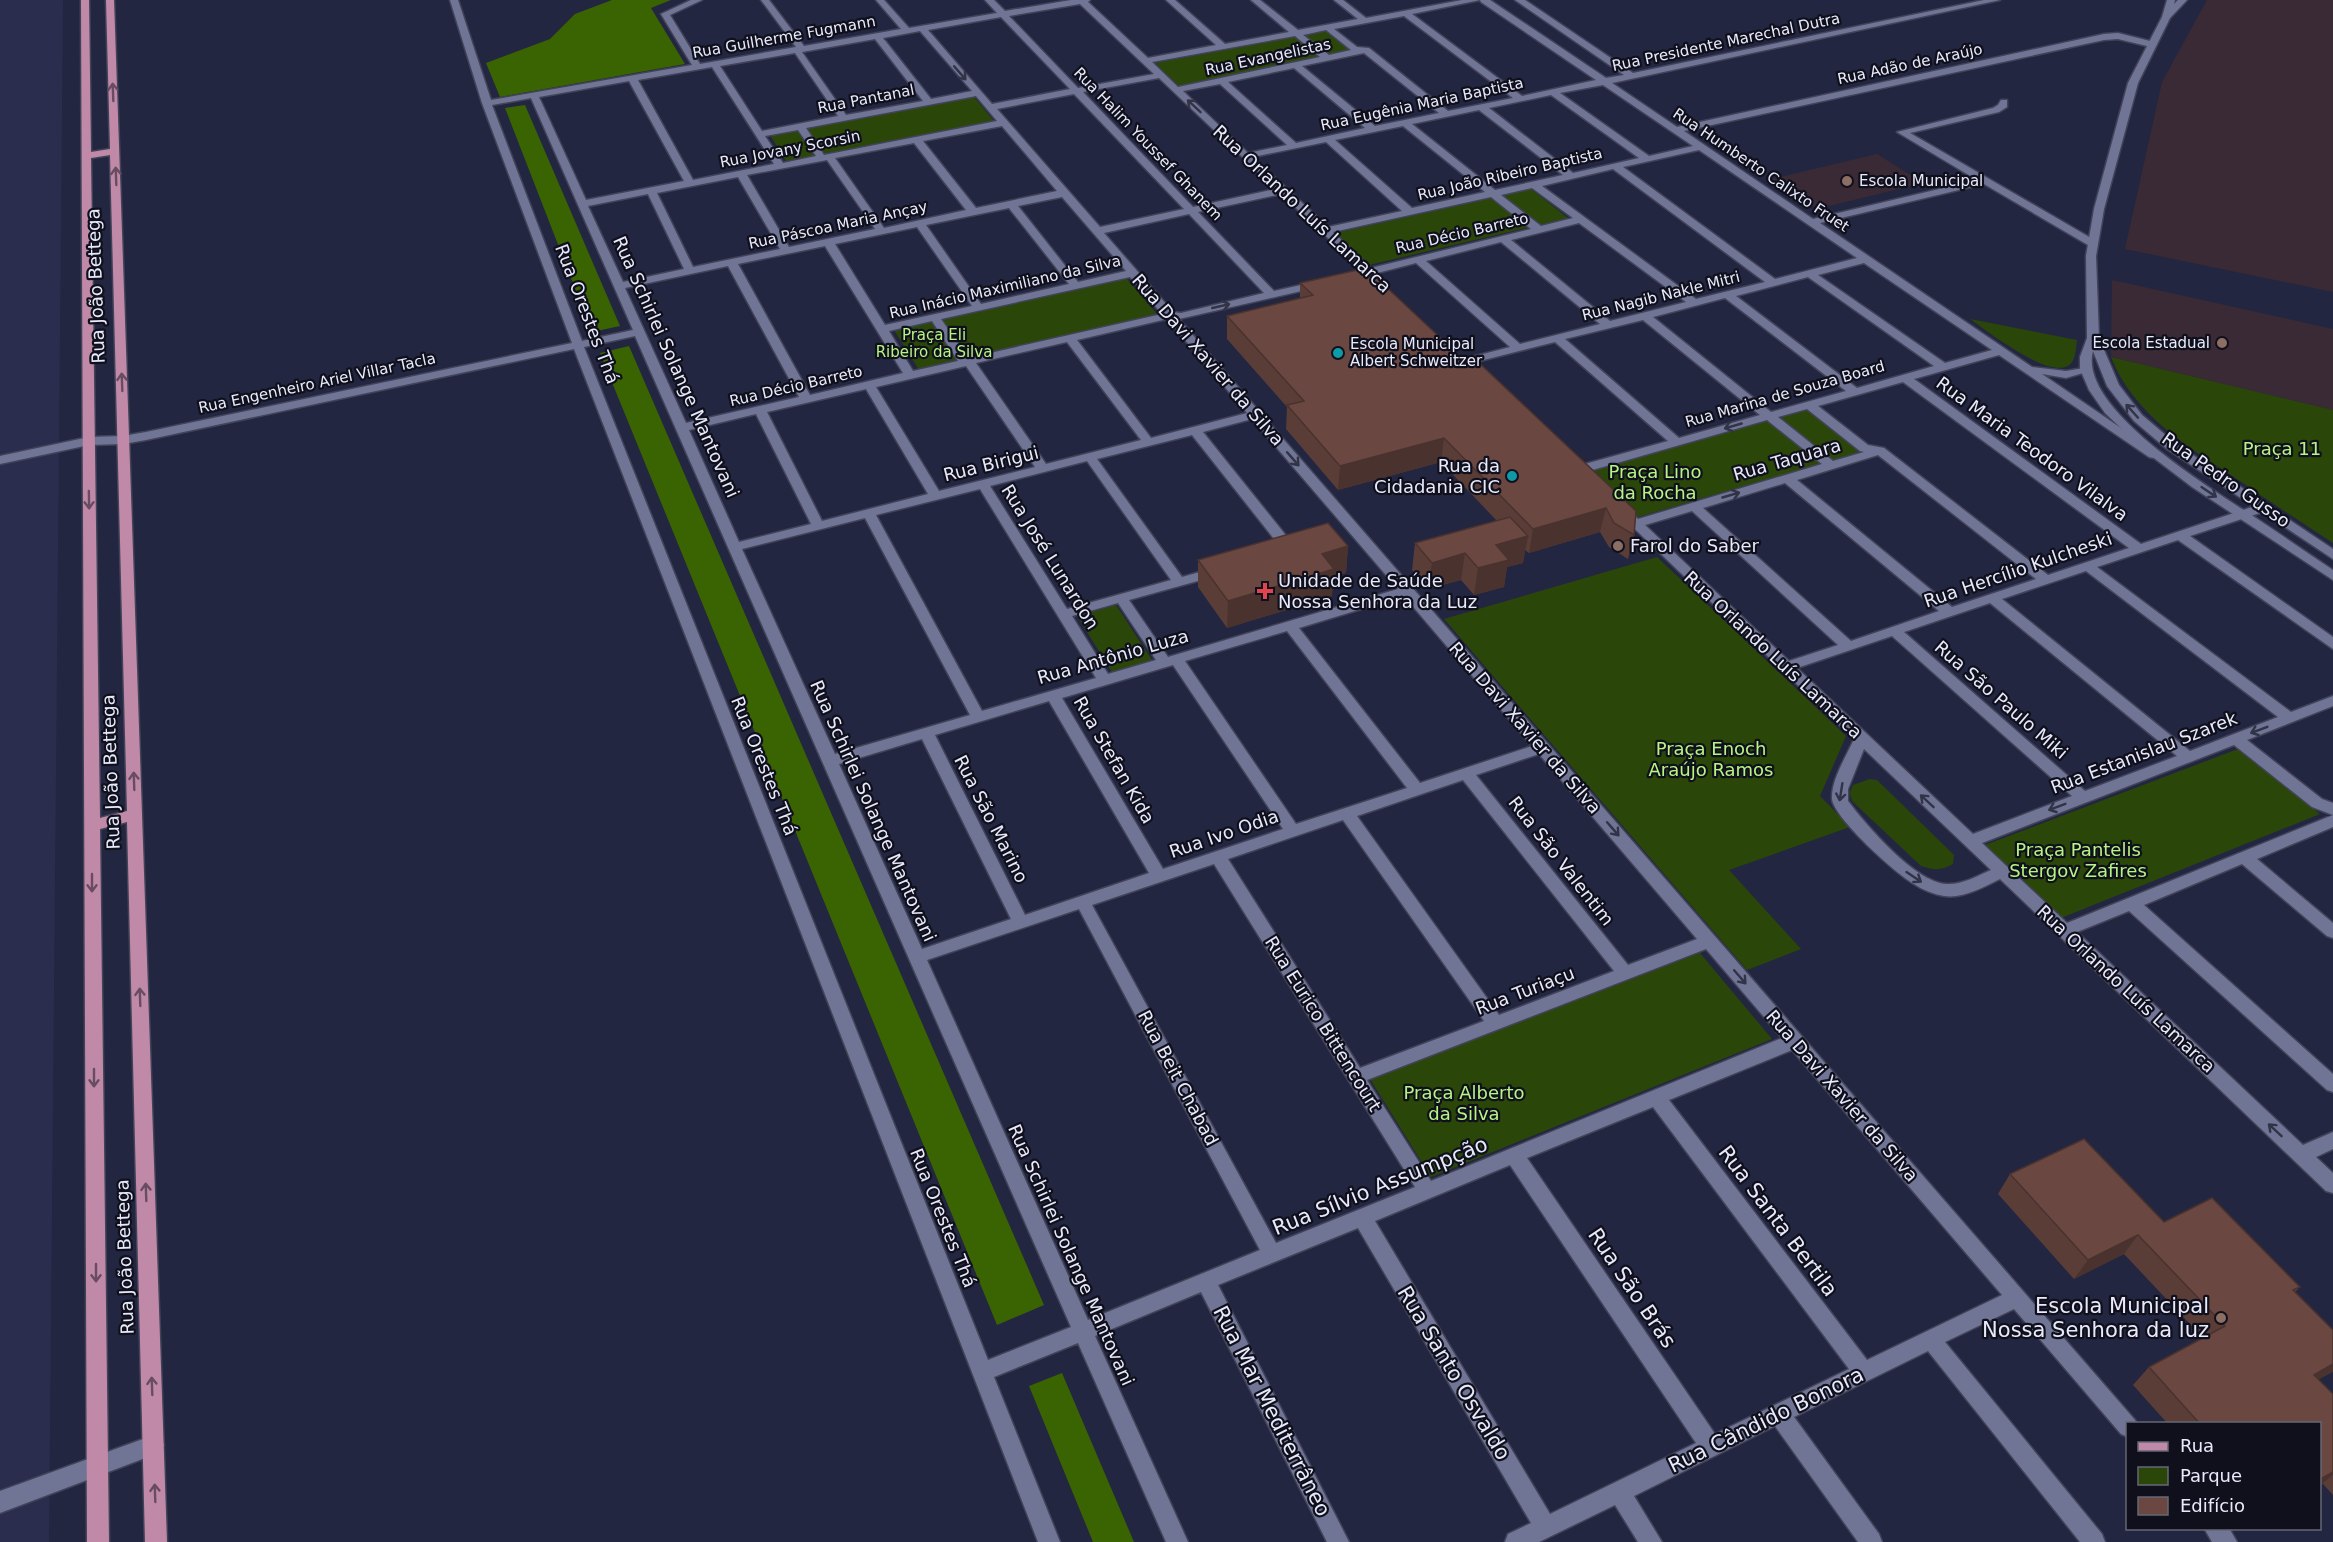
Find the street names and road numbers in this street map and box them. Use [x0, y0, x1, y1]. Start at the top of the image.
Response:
street label: Rua Presidente Marechal Dutra [1610, 9, 1842, 75]
street label: Rua Guilherme Fugmann [691, 12, 877, 62]
street label: Rua Evangelistas [1203, 35, 1333, 79]
street label: Rua Adão de Araújo [1836, 40, 1984, 88]
street label: Rua Halim Youssef Ghanem [1070, 64, 1226, 224]
street label: Rua Eugênia Maria Baptista [1319, 74, 1525, 134]
street label: Rua Pantanal [816, 81, 916, 117]
street label: Rua Humberto Calixto Fruet [1670, 104, 1853, 236]
street label: Rua Orlando Luís Lamarca [1209, 121, 1396, 297]
street label: Rua Jovany Scorsin [718, 127, 862, 171]
street label: Rua João Ribeiro Baptista [1416, 144, 1604, 204]
street label: Rua Páscoa Maria Ançay [747, 197, 929, 253]
street label: Rua João Bettega [82, 208, 109, 364]
street label: Rua Décio Barreto [1394, 209, 1530, 257]
street label: Rua Schirlei Solange Mantovani [609, 233, 744, 501]
street label: Rua Orestes Thá [551, 241, 624, 387]
street label: Rua Inácio Maximiliano da Silva [887, 252, 1123, 322]
street label: Rua Nagib Nakle Mitri [1580, 268, 1742, 324]
street label: Rua Davi Xavier da Silva [1128, 270, 1289, 450]
street label: Rua Engenheiro Ariel Villar Tacla [197, 349, 437, 417]
street label: Rua Marina de Souza Board [1683, 357, 1887, 431]
street label: Rua Décio Barreto [728, 362, 864, 410]
street label: Rua Maria Teodoro Vilalva [1933, 372, 2132, 525]
street label: Rua Pedro Gusso [2158, 428, 2294, 532]
street label: Rua Taquara [1731, 434, 1843, 485]
street label: Rua Birigui [941, 442, 1041, 485]
street label: Rua José Lunardon [997, 480, 1104, 633]
street label: Rua Hercílio Kulcheski [1921, 527, 2115, 612]
street label: Rua Orlando Luís Lamarca [1680, 567, 1867, 743]
street label: Rua Antônio Luza [1035, 625, 1191, 688]
street label: Rua São Paulo Miki [1931, 636, 2072, 763]
street label: Rua Davi Xavier da Silva [1445, 638, 1606, 818]
street label: Rua Schirlei Solange Mantovani [806, 677, 941, 945]
street label: Rua Stefan Kida [1070, 692, 1159, 827]
street label: Rua Orestes Thá [727, 693, 802, 838]
street label: Rua João Bettega [97, 694, 124, 850]
street label: Rua Estanislau Szarek [2048, 707, 2241, 798]
street label: Rua São Marino [950, 751, 1033, 886]
street label: Rua São Valentim [1504, 792, 1618, 929]
street label: Rua Ivo Odia [1166, 805, 1281, 862]
street label: Rua Orlando Luís Lamarca [2033, 901, 2220, 1077]
street label: Rua Eurico Bittencourt [1261, 932, 1386, 1115]
street label: Rua Turiaçu [1472, 962, 1577, 1019]
street label: Rua Davi Xavier da Silva [1762, 1006, 1923, 1186]
street label: Rua Beit Chabad [1134, 1007, 1223, 1149]
street label: Rua Schirlei Solange Mantovani [1004, 1121, 1139, 1389]
street label: Rua Sílvio Assumpção [1269, 1132, 1491, 1240]
street label: Rua Santa Bertila [1713, 1141, 1843, 1301]
street label: Rua Orestes Thá [906, 1145, 981, 1290]
street label: Rua João Bettega [111, 1179, 138, 1335]
street label: Rua São Brás [1583, 1224, 1681, 1352]
street label: Rua Santo Osvaldo [1393, 1282, 1515, 1464]
street label: Rua Mar Mediterrâneo [1208, 1302, 1336, 1520]
street label: Rua Cândido Bonora [1664, 1362, 1868, 1478]

